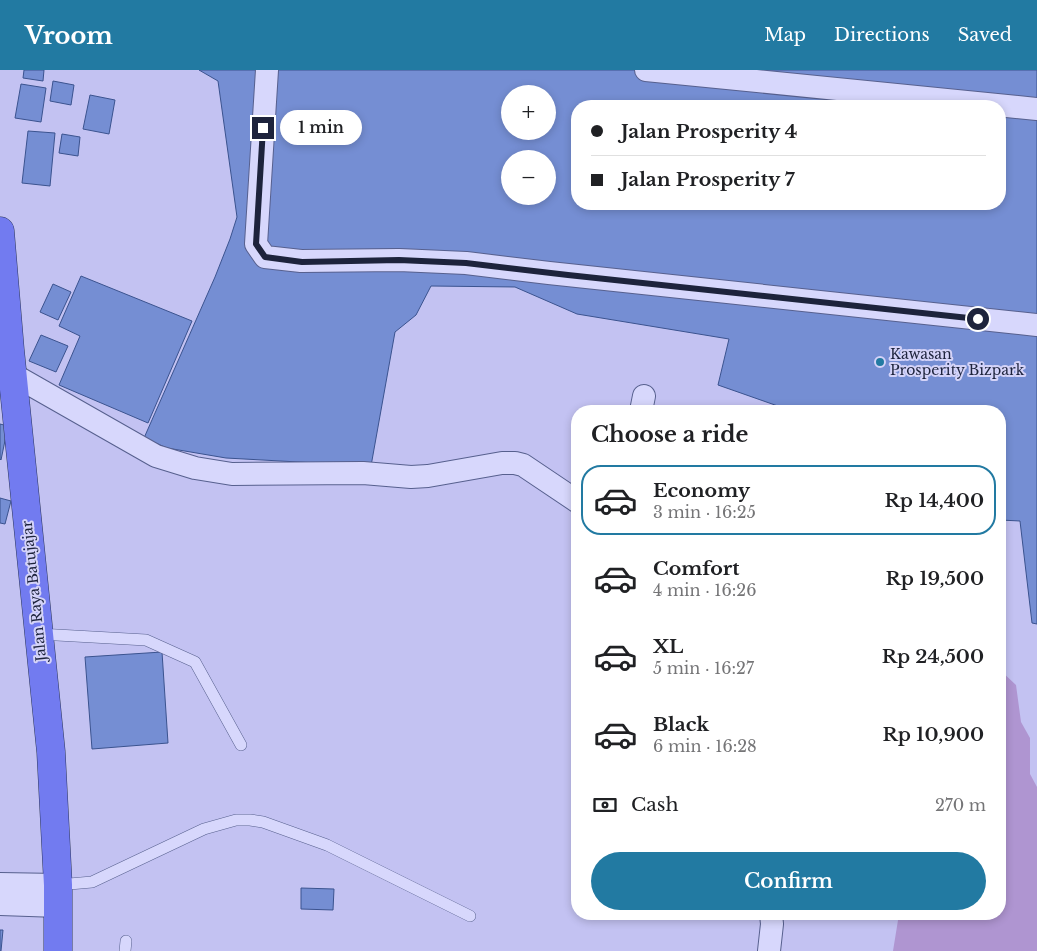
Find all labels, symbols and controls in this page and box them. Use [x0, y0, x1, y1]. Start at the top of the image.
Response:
text: Vroom [25, 21, 113, 50]
text: Map [764, 24, 806, 46]
text: Directions [834, 24, 930, 46]
text: Saved [958, 24, 1012, 46]
map controls [501, 85, 556, 205]
button: + [501, 85, 556, 140]
callout: 1 min [280, 110, 363, 146]
route end [252, 117, 274, 139]
text: 1 min [298, 117, 344, 137]
text: Jalan Prosperity 4 [621, 120, 797, 143]
button: − [501, 150, 556, 205]
text: Jalan Prosperity 7 [621, 168, 795, 191]
route start [967, 308, 989, 330]
place label: Kawasan Prosperity Bizpark [890, 345, 1025, 379]
marker: Kawasan Prosperity Bizpark [874, 356, 886, 368]
text: Choose a ride [591, 421, 748, 448]
icon: car [593, 478, 638, 523]
text: Economy [653, 479, 750, 502]
text: Rp 14,400 [885, 489, 984, 512]
text: 3 min · 16:25 [653, 502, 756, 522]
street label: Jalan Raya Batujajar [18, 519, 51, 664]
icon: car [593, 556, 638, 601]
text: Comfort [653, 557, 740, 580]
text: Rp 19,500 [886, 567, 984, 590]
text: 4 min · 16:26 [653, 580, 756, 600]
icon: car [593, 634, 638, 679]
text: XL [653, 635, 683, 658]
text: Rp 24,500 [882, 645, 984, 668]
text: 5 min · 16:27 [653, 658, 754, 678]
icon: car [593, 712, 638, 757]
text: Black [653, 713, 709, 736]
text: Rp 10,900 [882, 723, 984, 746]
text: 6 min · 16:28 [653, 736, 757, 756]
icon: cash [591, 791, 619, 819]
text: Cash [631, 793, 678, 816]
text: 270 m [935, 795, 986, 815]
button: Confirm [591, 852, 986, 910]

